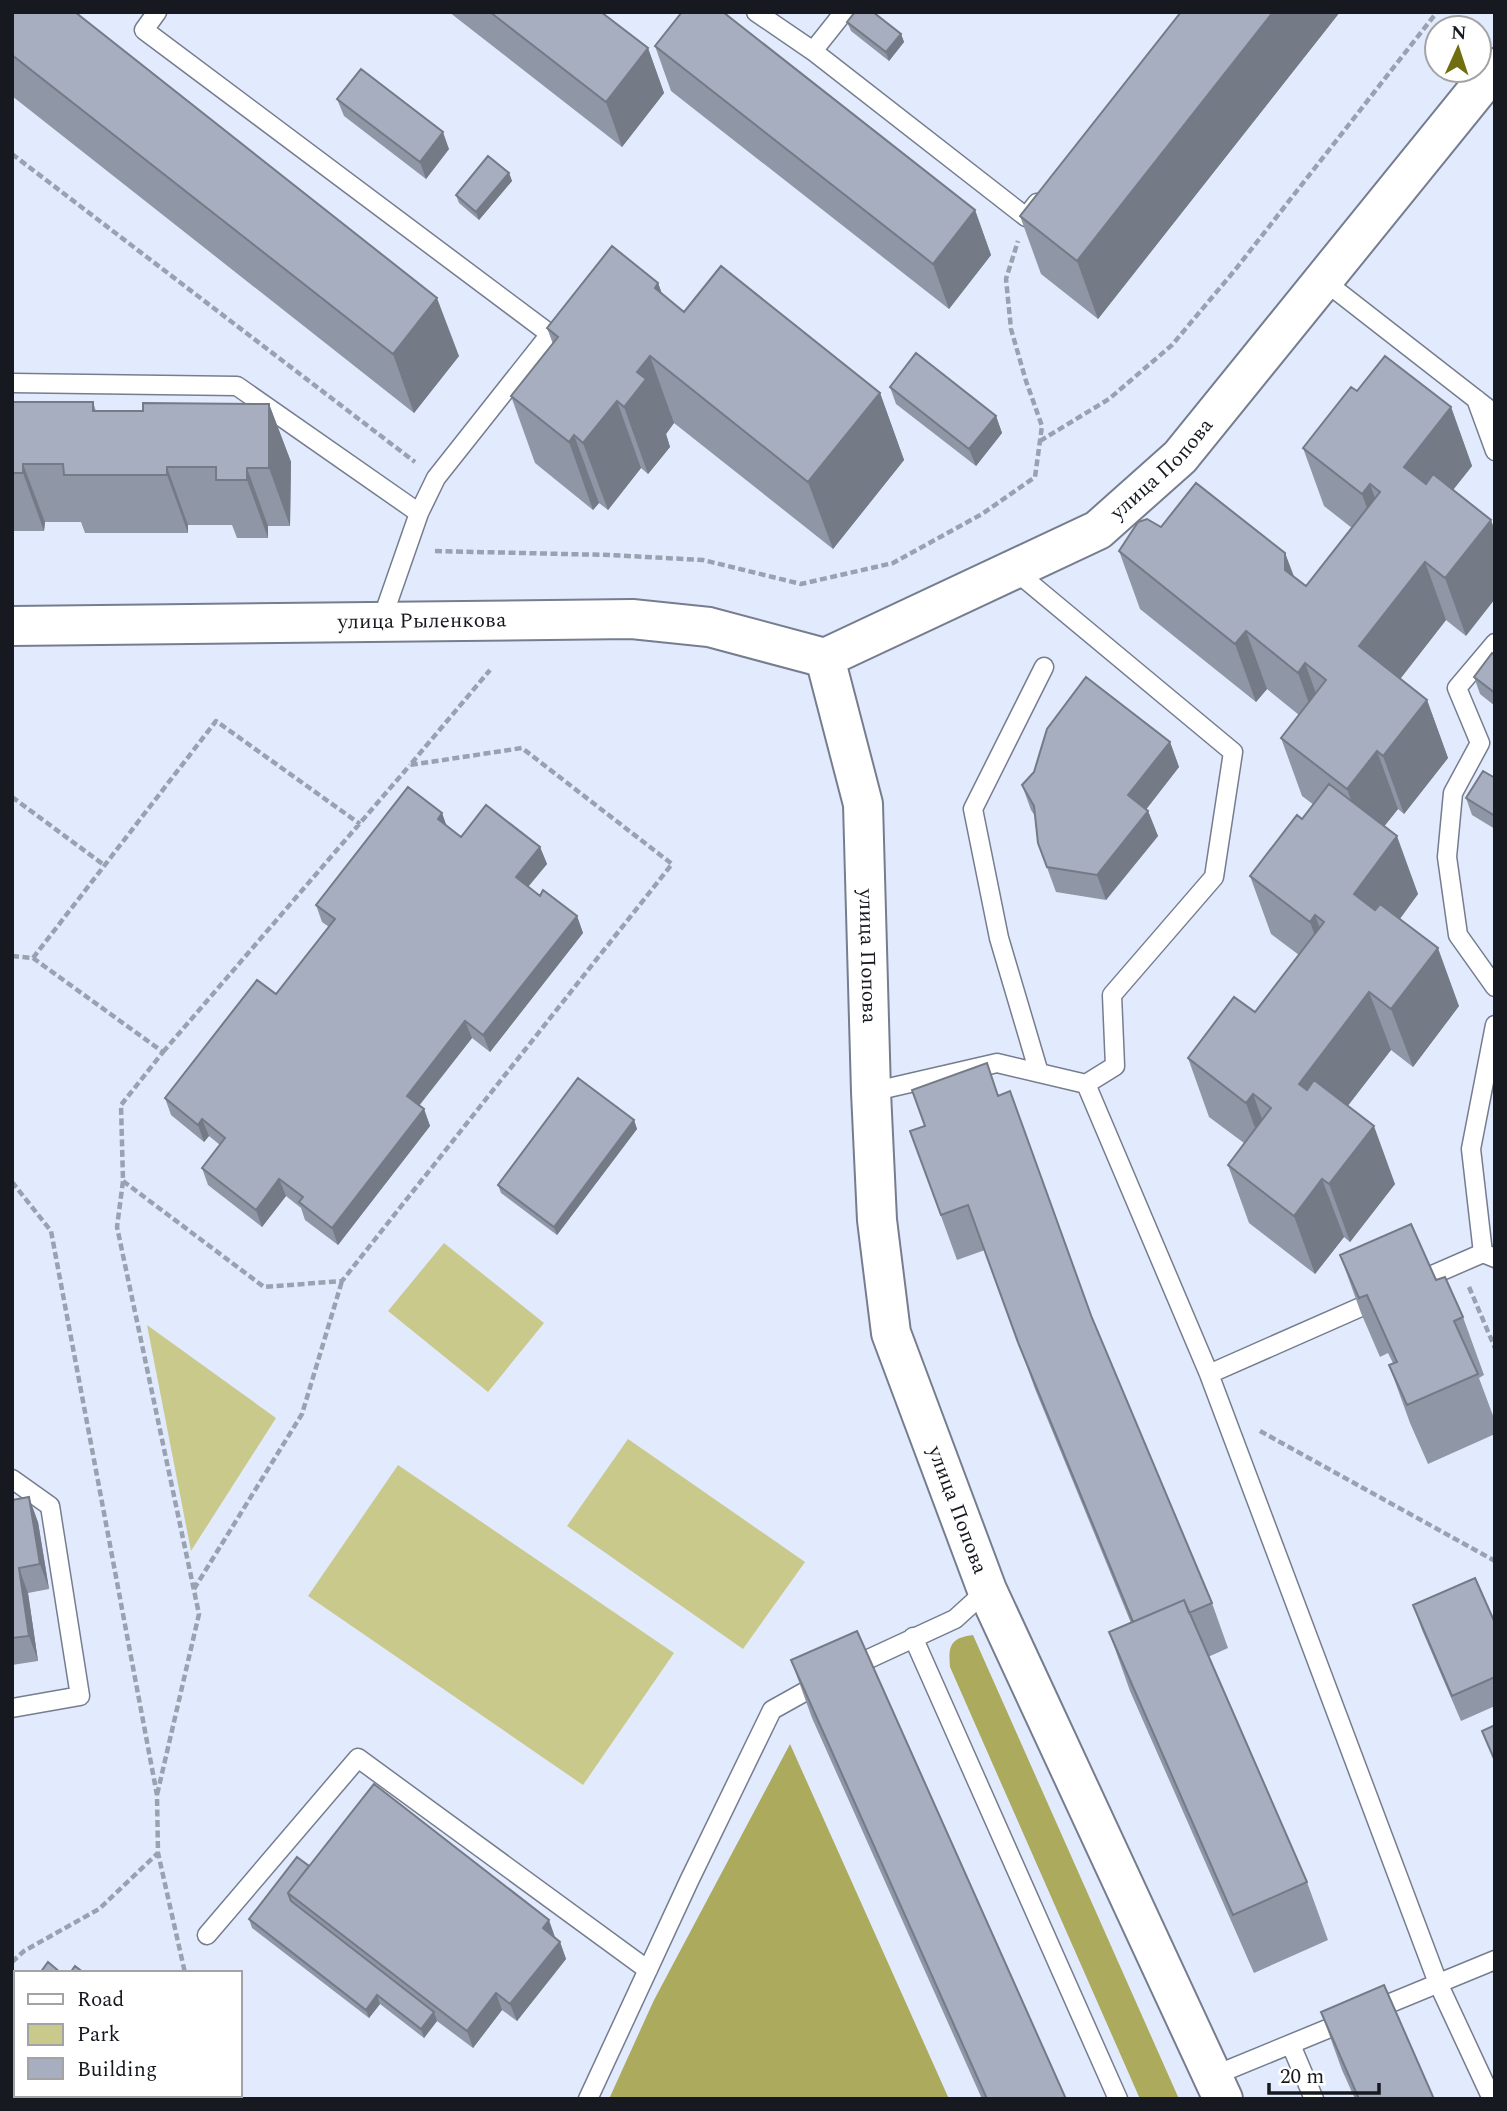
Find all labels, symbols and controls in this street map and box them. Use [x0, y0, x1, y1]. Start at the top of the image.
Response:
north arrow [1423, 14, 1493, 84]
text: N [1450, 19, 1467, 48]
street label: улица Попова [1102, 411, 1222, 529]
street label: улица Рыленкова [336, 604, 507, 638]
street label: улица Попова [849, 887, 885, 1025]
street label: улица Попова [918, 1440, 996, 1579]
legend [14, 1971, 242, 2097]
text: Road [77, 1984, 124, 2016]
text: Park [77, 2019, 121, 2051]
scale bar [1269, 2052, 1379, 2096]
text: Building [77, 2054, 157, 2086]
text: 20 m [1280, 2061, 1324, 2093]

